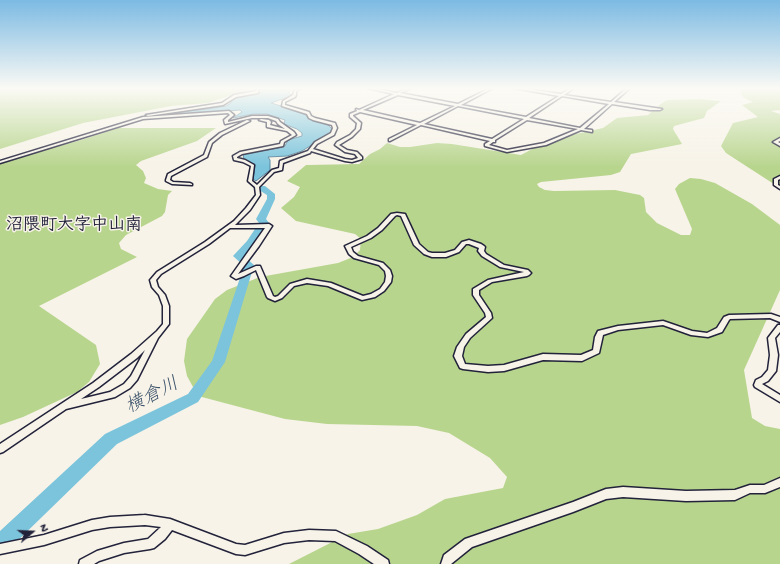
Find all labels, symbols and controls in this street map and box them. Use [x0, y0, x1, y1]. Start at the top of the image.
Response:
district label: 沼隈町大字中山南 [6, 216, 142, 236]
water label: 横倉川 [122, 374, 184, 420]
north arrow [12, 512, 52, 552]
text: N [37, 523, 50, 533]

